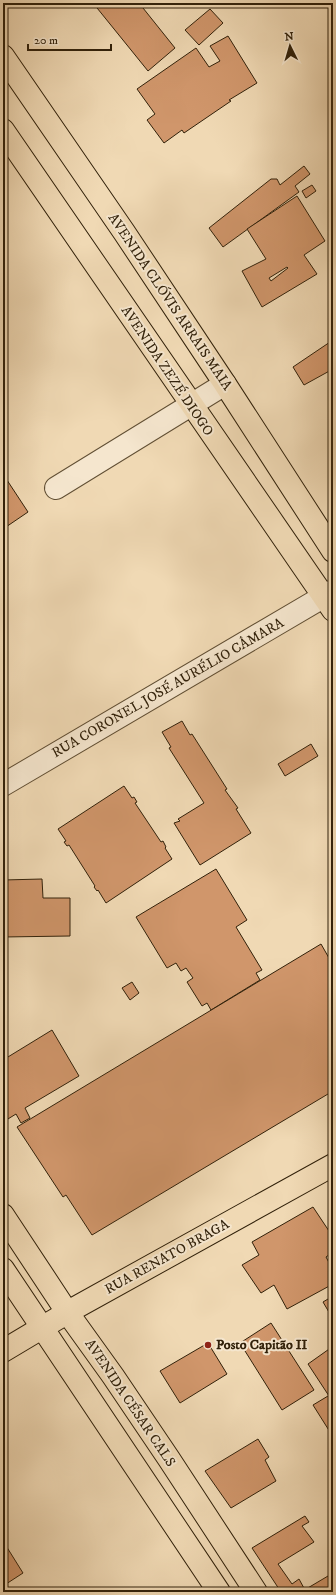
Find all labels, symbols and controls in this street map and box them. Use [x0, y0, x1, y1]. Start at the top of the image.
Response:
scale bar [28, 26, 111, 52]
north arrow [270, 26, 310, 66]
text: N [284, 30, 294, 44]
text: 20 m [34, 33, 58, 48]
street label: AVENIDA CLÓVIS ARRAIS MAIA [104, 210, 237, 395]
street label: AVENIDA ZEZÉ DIOGO [117, 303, 217, 440]
street label: RUA CORONEL JOSÉ AURÉLIO CÂMARA [49, 613, 288, 762]
street label: RUA RENATO BRAGA [102, 1215, 233, 1299]
street label: AVENIDA CÉSAR CALS [81, 1336, 179, 1470]
place label: Posto Capitão II [216, 1336, 307, 1354]
marker: Posto Capitão II [203, 1340, 213, 1350]

